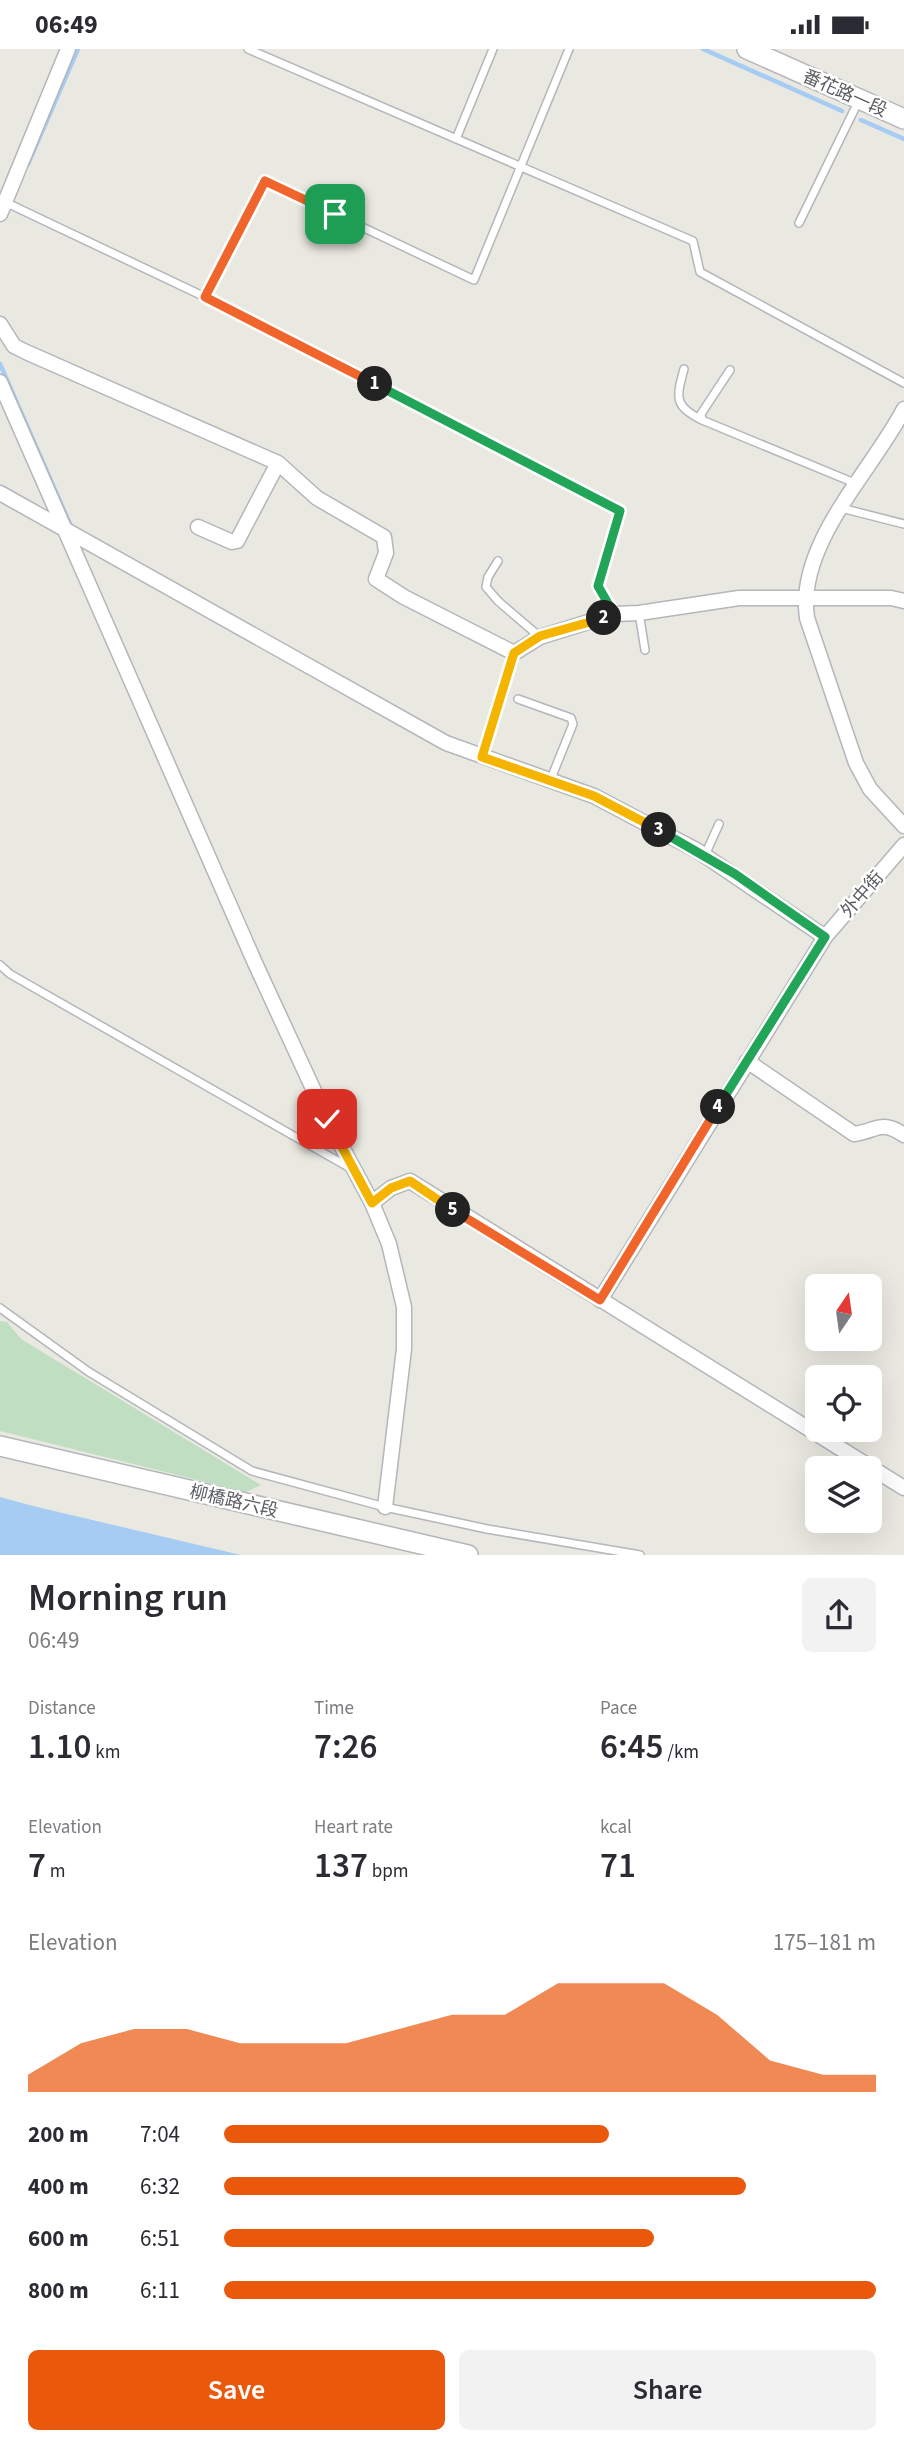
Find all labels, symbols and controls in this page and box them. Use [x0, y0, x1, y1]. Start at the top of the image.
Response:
text: 06:49 [35, 6, 98, 43]
street label: 番花路一段 [799, 64, 891, 123]
pin [305, 184, 365, 244]
icon: arrive [316, 195, 354, 233]
pin: 1 [358, 367, 392, 401]
text: 1 [369, 370, 380, 397]
pin: 2 [586, 601, 622, 635]
text: 2 [598, 604, 609, 631]
pin: 3 [642, 813, 676, 847]
text: 3 [653, 816, 664, 843]
street label: 外中街 [835, 866, 890, 923]
pin [297, 1089, 357, 1149]
pin: 4 [700, 1089, 736, 1125]
text: 4 [712, 1093, 723, 1120]
icon: check [308, 1100, 346, 1138]
pin: 5 [435, 1193, 470, 1227]
text: 5 [447, 1196, 458, 1223]
north arrow [805, 1274, 882, 1351]
map controls [805, 1274, 882, 1533]
button: locate [805, 1365, 882, 1442]
button: layers [805, 1456, 882, 1533]
street label: 柳橋路六段 [187, 1479, 281, 1524]
text: Morning run [28, 1571, 228, 1625]
button: share [802, 1578, 876, 1652]
text: 06:49 [28, 1624, 79, 1657]
text: Distance [28, 1695, 96, 1722]
text: Time [314, 1695, 354, 1722]
text: Pace [600, 1695, 637, 1722]
text: 1.10 [28, 1722, 92, 1772]
text: 7:26 [314, 1722, 378, 1772]
text: 6:45 [600, 1722, 664, 1772]
text: km [92, 1739, 120, 1766]
text: /km [664, 1739, 699, 1766]
text: Elevation [28, 1814, 102, 1841]
text: Heart rate [314, 1814, 393, 1841]
text: kcal [600, 1814, 632, 1841]
text: 7 [28, 1841, 46, 1891]
text: 137 [314, 1841, 368, 1891]
text: 71 [600, 1841, 636, 1891]
text: m [46, 1858, 66, 1885]
text: bpm [368, 1858, 408, 1885]
text: Elevation [28, 1926, 118, 1959]
text: 175–181 m [773, 1926, 876, 1959]
text: 200 m [28, 2118, 89, 2151]
text: 7:04 [140, 2118, 180, 2151]
text: 400 m [28, 2170, 89, 2203]
text: 6:32 [140, 2170, 180, 2203]
text: 600 m [28, 2222, 89, 2255]
text: 6:51 [140, 2222, 180, 2255]
text: 800 m [28, 2274, 89, 2307]
text: 6:11 [140, 2274, 180, 2307]
button: Save [28, 2350, 445, 2430]
button: Share [459, 2350, 876, 2430]

